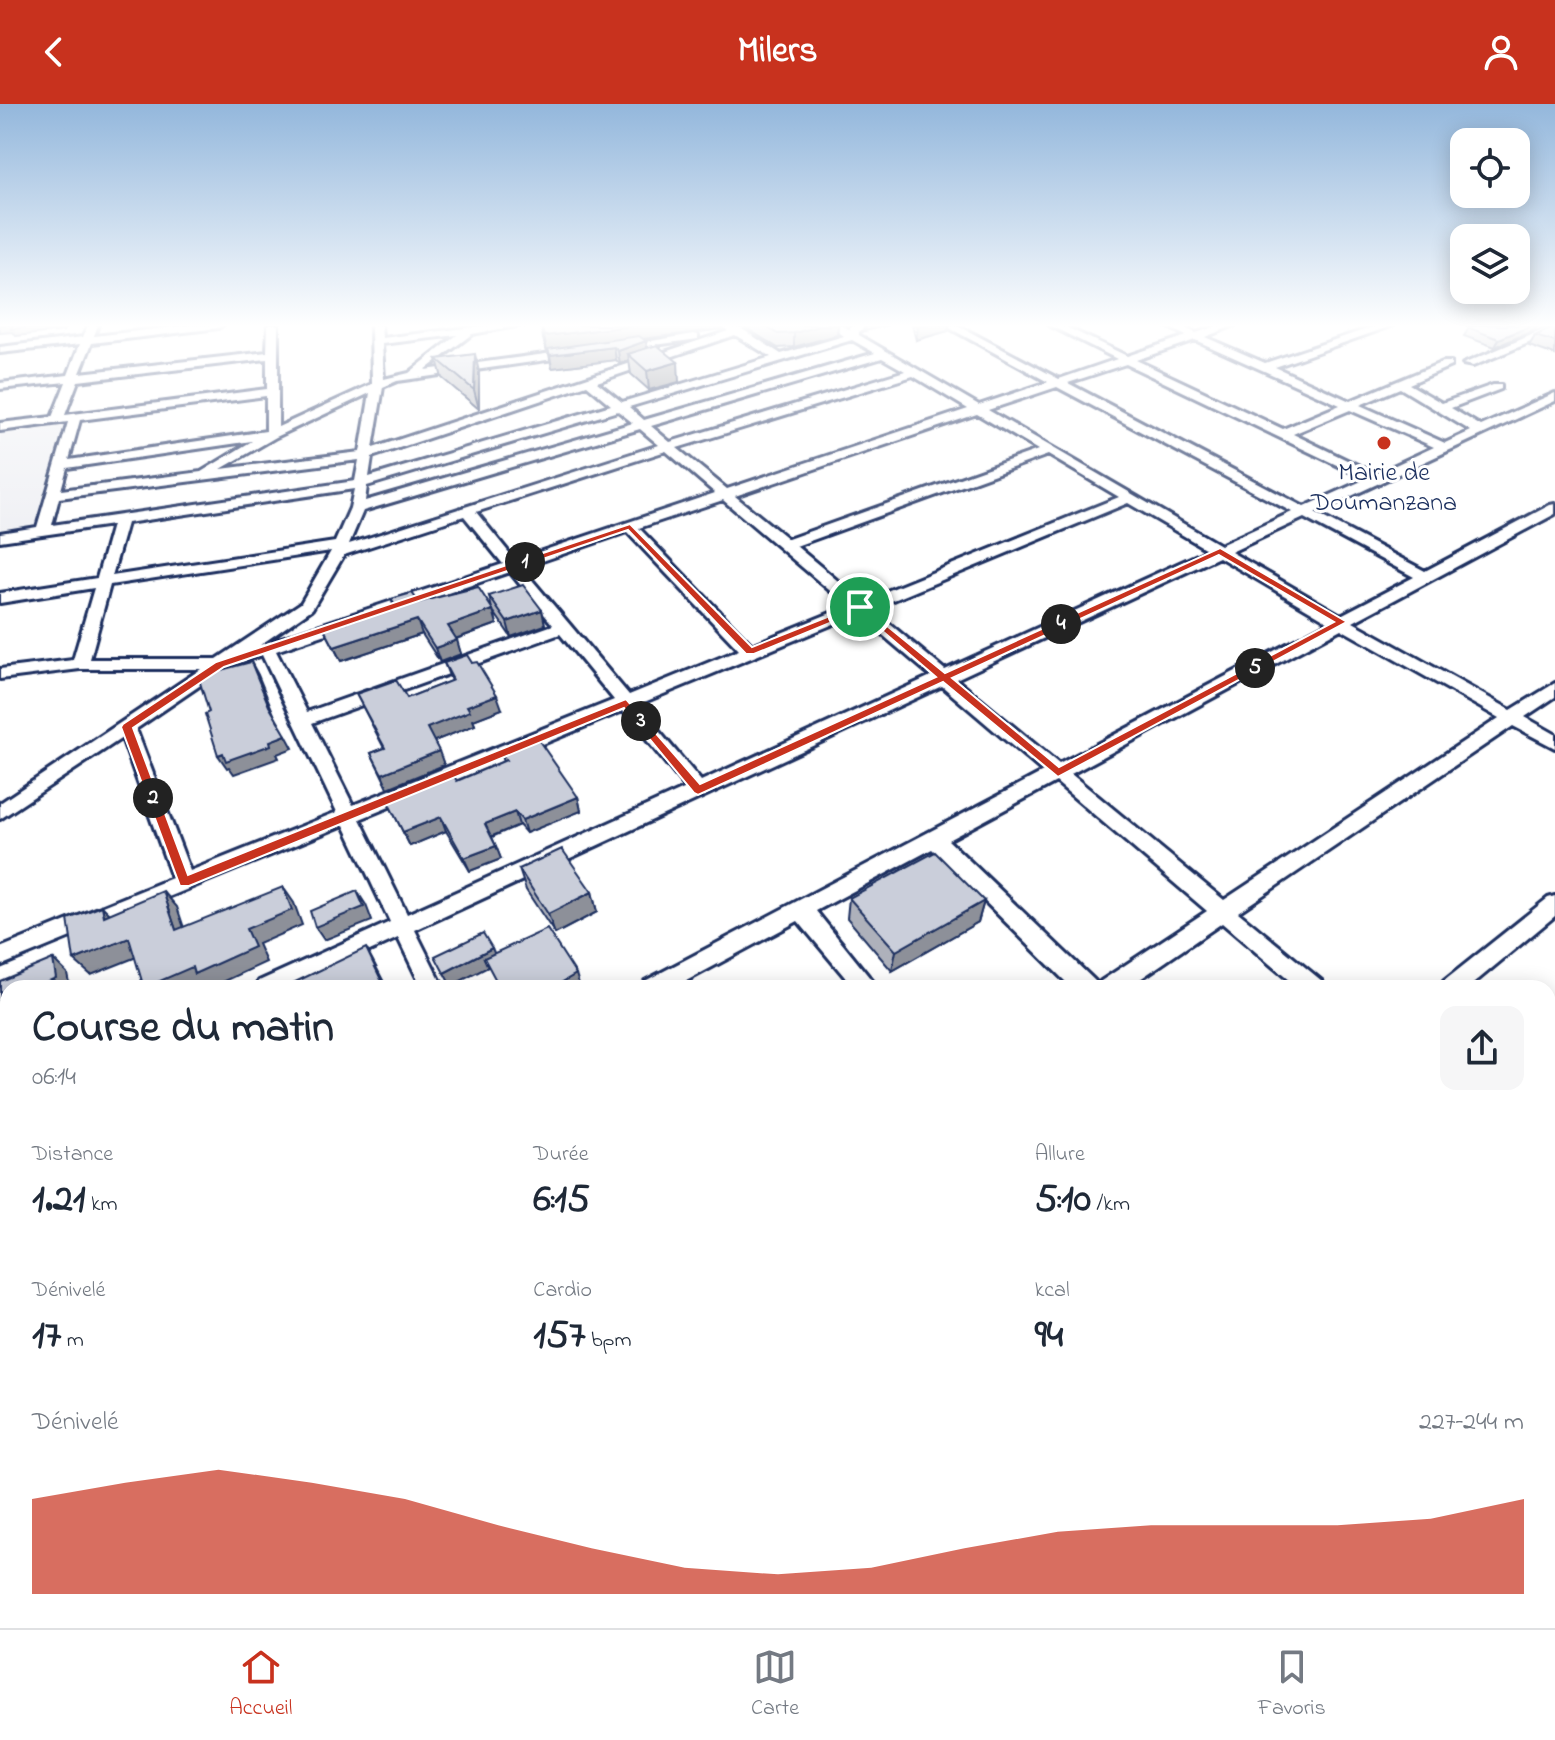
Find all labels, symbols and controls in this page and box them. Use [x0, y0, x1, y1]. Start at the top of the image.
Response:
text: Milers [738, 26, 818, 79]
icon: back [32, 30, 76, 74]
icon: person [1479, 30, 1523, 74]
map controls [1450, 128, 1530, 304]
button: locate [1450, 128, 1530, 208]
button: layers [1450, 224, 1530, 304]
marker: Mairie de Doumanzana [1375, 434, 1393, 452]
place label: Mairie de Doumanzana [1310, 455, 1457, 523]
pin: 1 [505, 542, 545, 582]
text: 1 [522, 546, 529, 578]
pin [826, 573, 894, 641]
icon: arrive [838, 585, 882, 629]
pin: 4 [1041, 604, 1081, 644]
text: 4 [1056, 608, 1066, 640]
pin: 5 [1235, 648, 1275, 688]
text: 5 [1249, 652, 1261, 684]
pin: 3 [621, 701, 661, 741]
text: 3 [636, 705, 646, 737]
pin: 2 [133, 778, 173, 818]
text: 2 [148, 782, 158, 814]
text: Course du matin [32, 997, 334, 1061]
button: share [1440, 1006, 1524, 1090]
text: 06:14 [32, 1059, 76, 1097]
text: Distance [32, 1139, 113, 1171]
text: Durée [533, 1139, 589, 1171]
text: Allure [1035, 1139, 1085, 1171]
text: 1.21 [32, 1171, 85, 1230]
text: 6:15 [533, 1171, 590, 1230]
text: 5:10 [1035, 1171, 1091, 1230]
text: km [85, 1189, 118, 1221]
text: /km [1091, 1189, 1130, 1221]
text: Dénivelé [32, 1275, 105, 1307]
text: Cardio [533, 1275, 592, 1307]
text: kcal [1035, 1275, 1070, 1307]
text: 17 [32, 1307, 61, 1366]
text: 157 [533, 1307, 585, 1366]
text: 94 [1035, 1307, 1063, 1366]
text: m [61, 1325, 84, 1357]
text: bpm [585, 1325, 632, 1357]
text: Dénivelé [32, 1404, 119, 1442]
text: 227–244 m [1419, 1404, 1524, 1442]
tab: Accueil [229, 1645, 292, 1725]
tab: Carte [751, 1645, 799, 1725]
tab: Favoris [1258, 1645, 1326, 1725]

